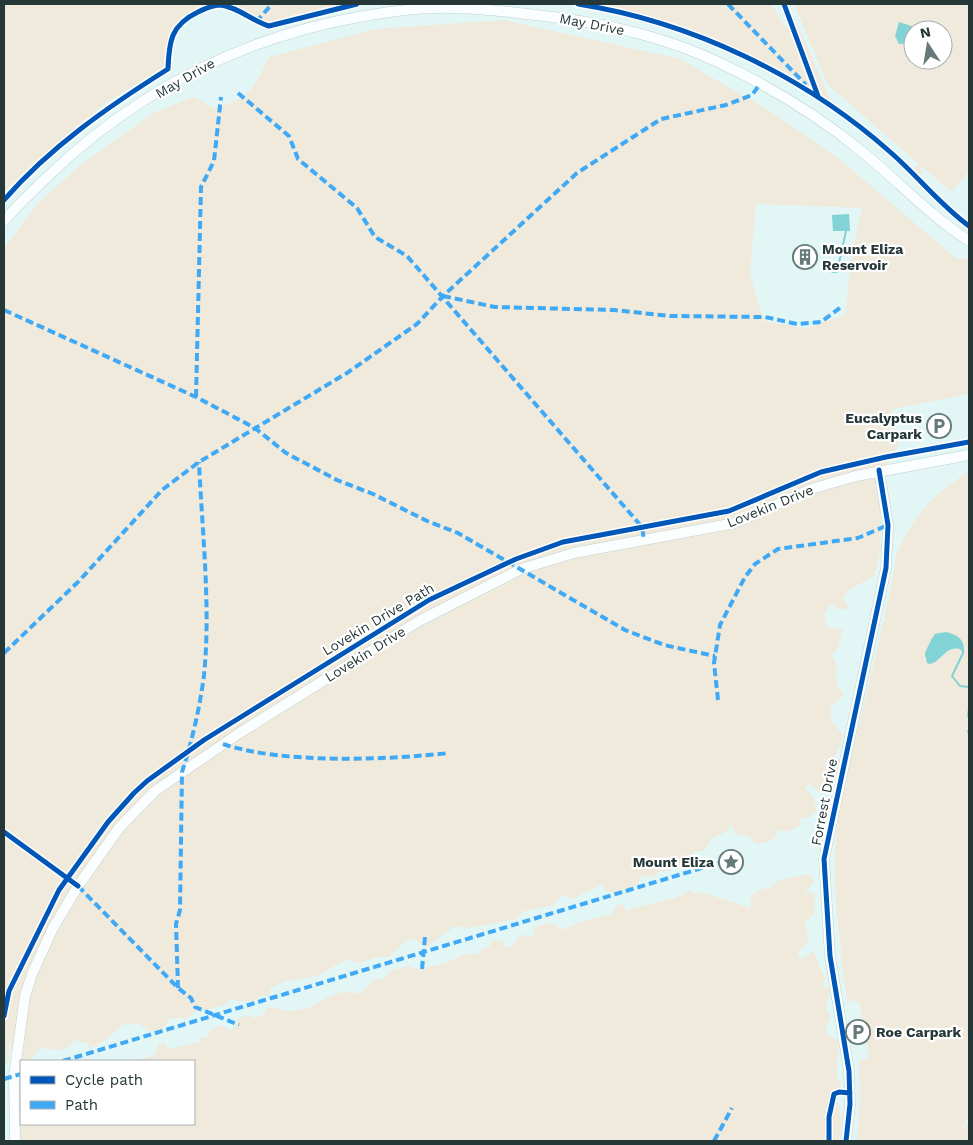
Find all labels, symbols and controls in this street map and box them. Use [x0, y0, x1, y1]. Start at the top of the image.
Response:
street label: May Drive [558, 10, 626, 38]
north arrow [903, 20, 953, 70]
text: N [919, 23, 932, 41]
street label: May Drive [152, 55, 218, 101]
place label: Mount Eliza Reservoir [822, 241, 904, 273]
building icon: Mount Eliza Reservoir [792, 244, 818, 270]
place label: Eucalyptus Carpark [845, 410, 923, 442]
parking icon: Eucalyptus Carpark [926, 413, 952, 439]
street label: Lovekin Drive [724, 481, 816, 531]
street label: Lovekin Drive Path [319, 579, 437, 659]
street label: Lovekin Drive [322, 623, 408, 685]
street label: Forrest Drive [808, 757, 840, 847]
place icon: Mount Eliza [718, 849, 744, 875]
place label: Mount Eliza [633, 854, 715, 870]
parking icon: Roe Carpark [845, 1019, 871, 1045]
place label: Roe Carpark [876, 1024, 962, 1040]
legend [20, 1060, 195, 1125]
text: Cycle path [65, 1071, 143, 1089]
text: Path [65, 1096, 98, 1114]

